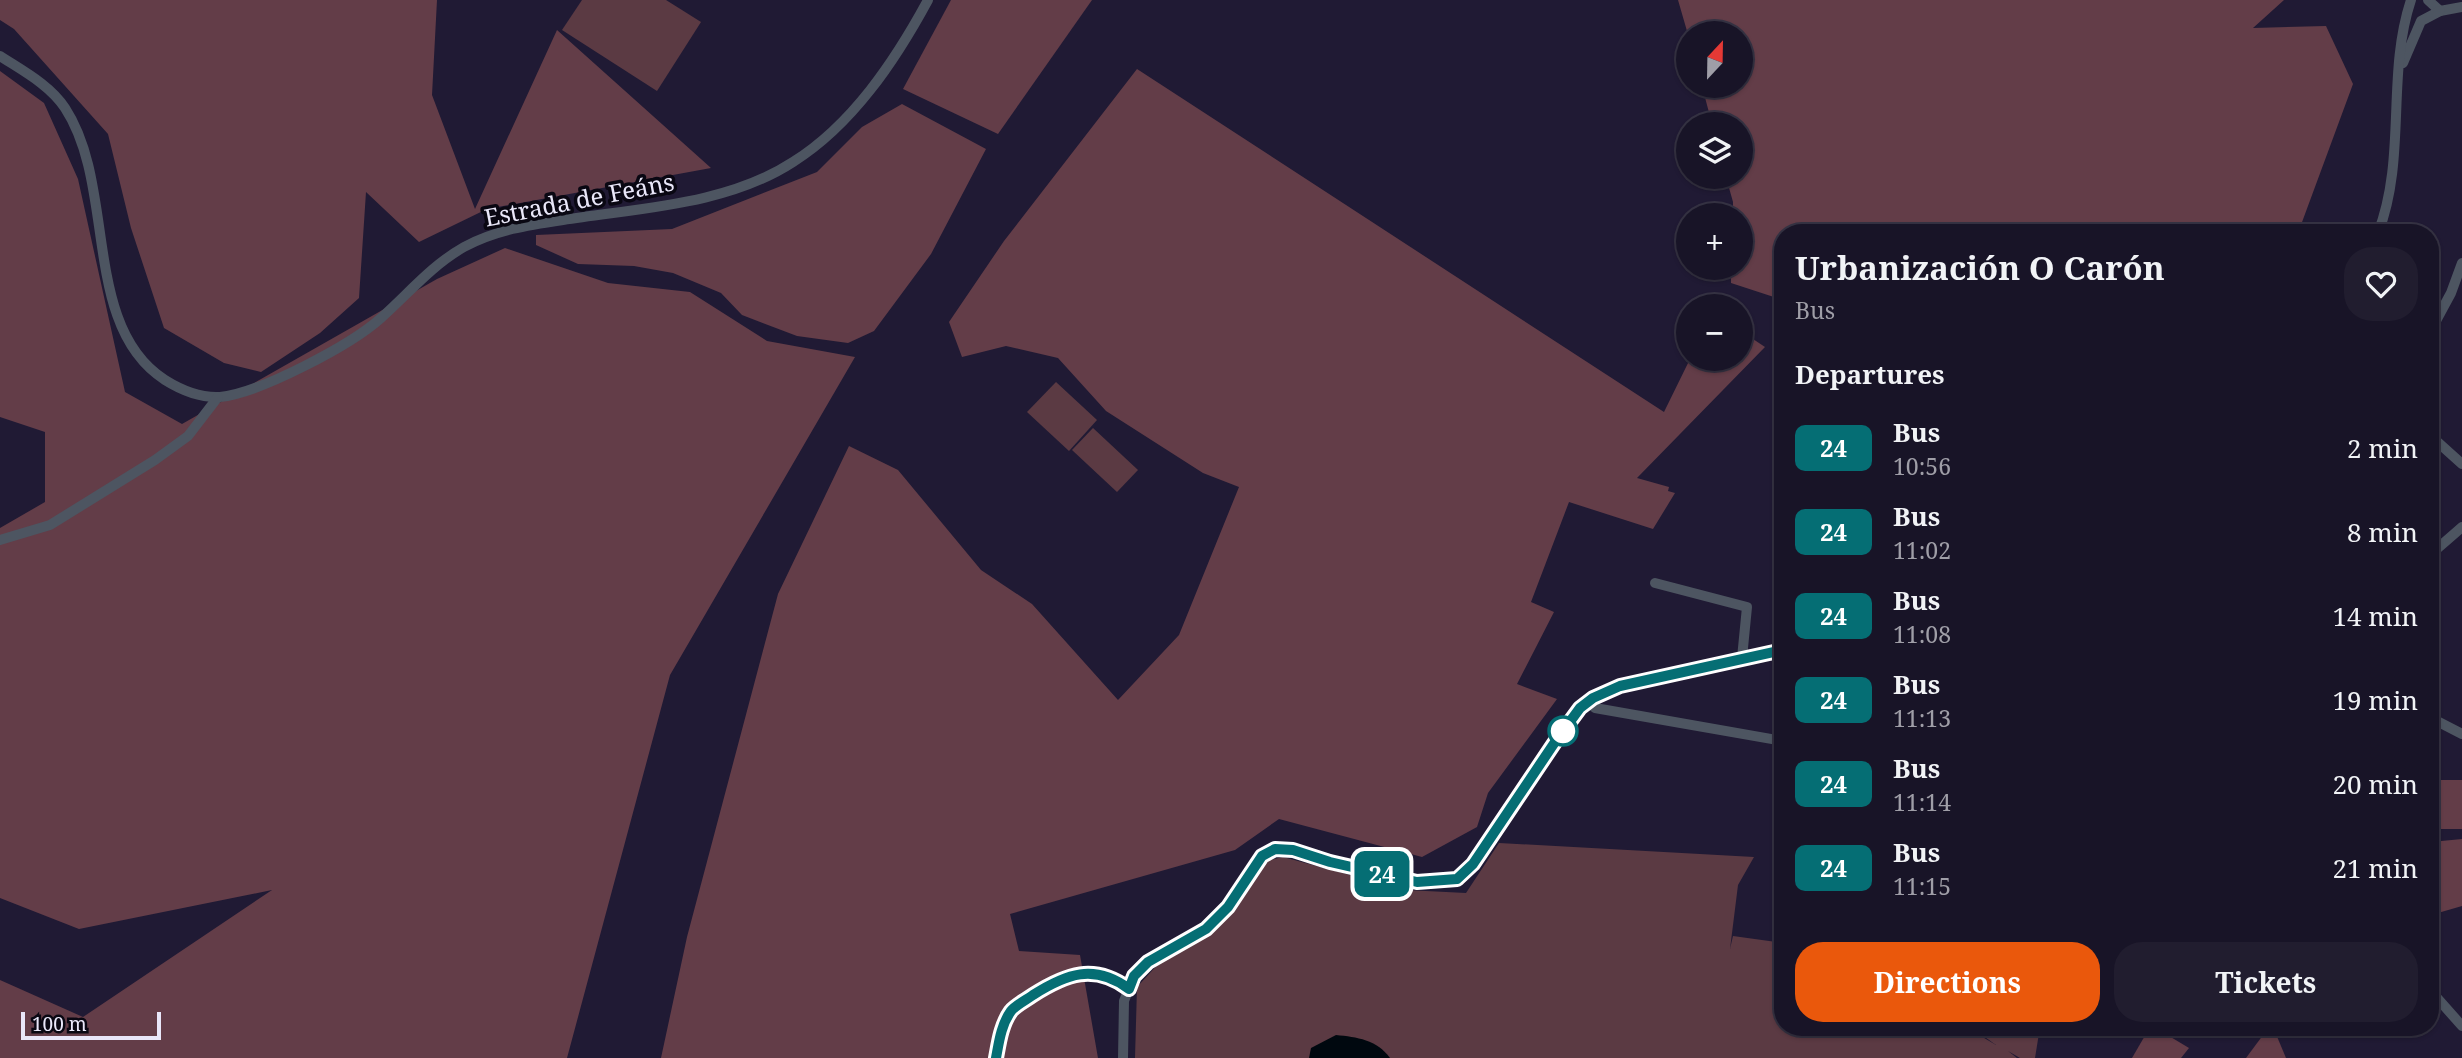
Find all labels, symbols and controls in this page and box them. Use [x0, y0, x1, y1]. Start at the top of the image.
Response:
north arrow [1676, 21, 1754, 98]
map controls [1676, 21, 1753, 371]
button: layers [1676, 112, 1753, 189]
street label: Estrada de Feáns [481, 164, 677, 234]
button: + [1676, 203, 1753, 280]
text: Urbanización O Carón [1795, 245, 2165, 290]
button: heart [2344, 247, 2418, 321]
button: − [1676, 294, 1753, 371]
text: Bus [1795, 294, 1835, 326]
text: Departures [1795, 356, 1945, 392]
text: Bus [1893, 414, 1940, 450]
text: 2 min [2347, 430, 2418, 466]
text: 24 [1820, 431, 1847, 464]
text: 10:56 [1893, 450, 1951, 482]
text: Bus [1893, 498, 1940, 534]
text: 8 min [2347, 514, 2418, 550]
text: 24 [1820, 515, 1847, 548]
text: 11:02 [1893, 534, 1951, 566]
text: Bus [1893, 582, 1940, 618]
text: 14 min [2333, 598, 2418, 634]
text: 24 [1820, 599, 1847, 632]
text: 11:08 [1893, 618, 1951, 650]
text: Bus [1893, 666, 1940, 702]
text: 19 min [2333, 682, 2418, 718]
text: 24 [1820, 683, 1847, 716]
text: 11:13 [1893, 702, 1951, 734]
unlabelled marker [1548, 716, 1578, 746]
text: Bus [1893, 750, 1940, 786]
text: 20 min [2333, 766, 2418, 802]
text: 24 [1820, 767, 1847, 800]
text: 11:14 [1893, 786, 1951, 818]
text: Bus [1893, 834, 1940, 870]
text: 21 min [2333, 850, 2418, 886]
line badge: 24 [1350, 851, 1414, 897]
text: 24 [1820, 851, 1847, 884]
text: 24 [1368, 857, 1396, 890]
text: 11:15 [1893, 870, 1951, 902]
button: Directions [1795, 942, 2100, 1022]
button: Tickets [2114, 942, 2418, 1022]
scale bar [21, 1009, 161, 1041]
text: 100 m [32, 1011, 87, 1037]

